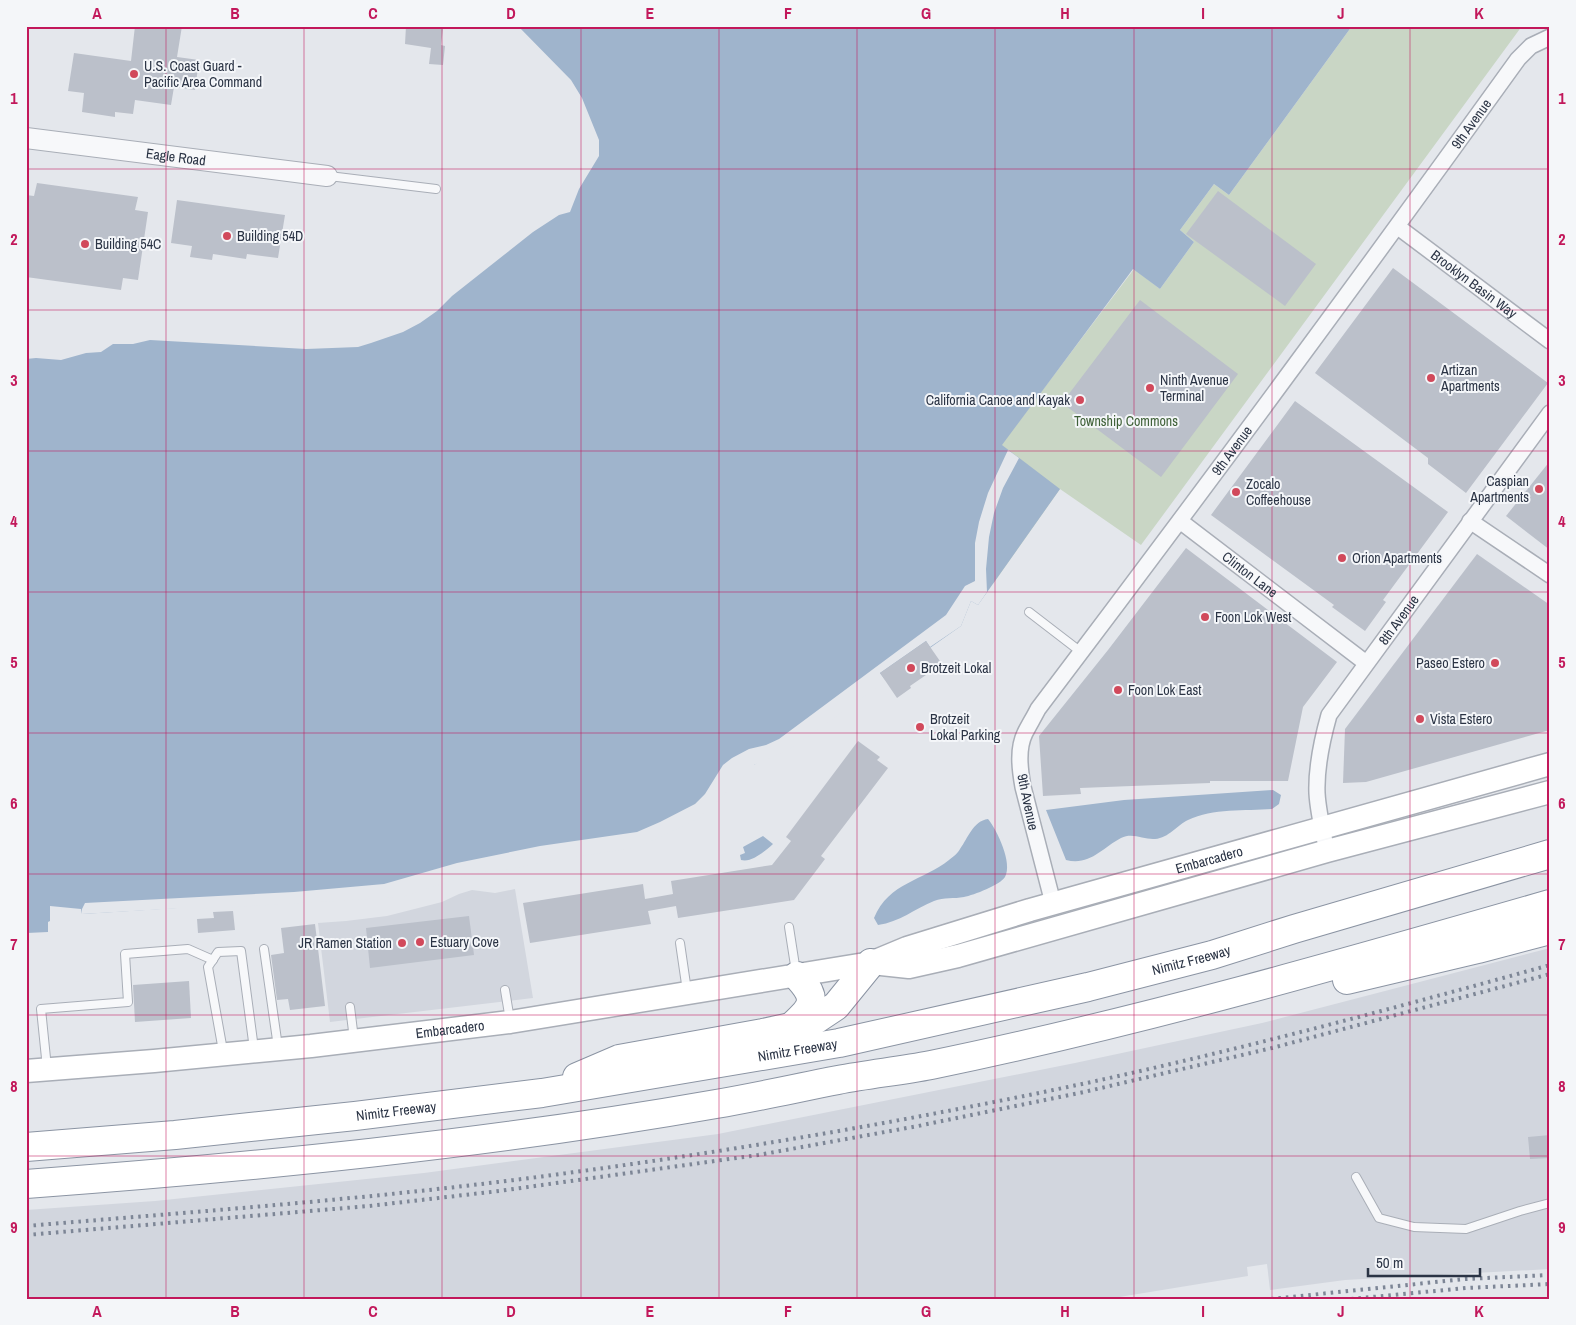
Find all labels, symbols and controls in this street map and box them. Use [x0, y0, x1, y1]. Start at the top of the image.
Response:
text: A [92, 2, 102, 24]
text: B [230, 2, 240, 24]
text: C [368, 2, 378, 24]
text: D [506, 2, 516, 24]
text: E [646, 2, 655, 24]
text: F [784, 2, 792, 24]
text: G [921, 2, 931, 24]
text: H [1060, 2, 1070, 24]
text: I [1201, 2, 1205, 24]
text: J [1337, 2, 1345, 24]
text: K [1474, 2, 1484, 24]
place label: U.S. Coast Guard - Pacific Area Command [144, 57, 262, 91]
marker: U.S. Coast Guard - Pacific Area Command [128, 68, 140, 80]
text: 1 [10, 87, 18, 109]
text: 1 [1558, 87, 1566, 109]
street label: 9th Avenue [1447, 95, 1495, 152]
street label: Eagle Road [145, 144, 207, 170]
place label: Building 54D [237, 227, 303, 245]
text: 2 [10, 228, 18, 250]
text: 2 [1558, 228, 1566, 250]
marker: Building 54D [221, 230, 233, 242]
place label: Building 54C [95, 235, 161, 253]
marker: Building 54C [79, 238, 91, 250]
street label: Brooklyn Basin Way [1427, 246, 1521, 322]
place label: Artizan Apartments [1440, 361, 1500, 395]
text: 3 [10, 369, 18, 391]
text: 3 [1558, 369, 1566, 391]
place label: Ninth Avenue Terminal [1160, 371, 1229, 405]
marker: Artizan Apartments [1425, 372, 1437, 384]
marker: Ninth Avenue Terminal [1144, 382, 1156, 394]
place label: California Canoe and Kayak [926, 391, 1070, 409]
marker: California Canoe and Kayak [1074, 394, 1086, 406]
park label: Township Commons [1074, 412, 1178, 430]
street label: 9th Avenue [1207, 422, 1256, 479]
place label: Caspian Apartments [1469, 472, 1529, 506]
place label: Zocalo Coffeehouse [1246, 475, 1311, 509]
marker: Caspian Apartments [1533, 483, 1545, 495]
marker: Zocalo Coffeehouse [1230, 486, 1242, 498]
text: 4 [10, 510, 18, 532]
text: 4 [1558, 510, 1566, 532]
street label: Clinton Lane [1219, 547, 1281, 601]
place label: Orion Apartments [1352, 549, 1442, 567]
marker: Orion Apartments [1336, 552, 1348, 564]
street label: 8th Avenue [1374, 591, 1423, 648]
place label: Foon Lok West [1215, 608, 1291, 626]
marker: Foon Lok West [1199, 611, 1211, 623]
text: 5 [10, 651, 18, 673]
text: 5 [1558, 651, 1566, 673]
place label: Paseo Estero [1416, 654, 1485, 672]
marker: Paseo Estero [1489, 657, 1501, 669]
place label: Brotzeit Lokal [921, 659, 991, 677]
marker: Brotzeit Lokal [905, 662, 917, 674]
place label: Foon Lok East [1128, 681, 1201, 699]
marker: Foon Lok East [1112, 684, 1124, 696]
place label: Brotzeit Lokal Parking [930, 710, 1001, 744]
place label: Vista Estero [1430, 710, 1492, 728]
marker: Vista Estero [1414, 713, 1426, 725]
marker: Brotzeit Lokal Parking [914, 721, 926, 733]
street label: 9th Avenue [1013, 772, 1043, 832]
text: 6 [10, 792, 18, 814]
text: 6 [1558, 792, 1566, 814]
street label: Embarcadero [1173, 842, 1245, 878]
text: 7 [10, 933, 18, 955]
place label: Estuary Cove [430, 933, 499, 951]
text: 7 [1558, 933, 1566, 955]
place label: JR Ramen Station [298, 934, 392, 952]
marker: Estuary Cove [414, 936, 426, 948]
marker: JR Ramen Station [396, 937, 408, 949]
street label: Nimitz Freeway [1150, 941, 1233, 979]
street label: Embarcadero [415, 1016, 485, 1042]
street label: Nimitz Freeway [756, 1034, 839, 1066]
text: 8 [10, 1075, 18, 1097]
text: 8 [1558, 1075, 1566, 1097]
street label: Nimitz Freeway [355, 1097, 437, 1125]
text: 9 [10, 1216, 18, 1238]
text: 9 [1558, 1216, 1566, 1238]
scale bar [1368, 1245, 1481, 1277]
text: 50 m [1376, 1252, 1403, 1273]
text: A [92, 1300, 102, 1322]
text: B [230, 1300, 240, 1322]
text: C [368, 1300, 378, 1322]
text: D [506, 1300, 516, 1322]
text: E [646, 1300, 655, 1322]
text: F [784, 1300, 792, 1322]
text: G [921, 1300, 931, 1322]
text: H [1060, 1300, 1070, 1322]
text: I [1201, 1300, 1205, 1322]
text: J [1337, 1300, 1345, 1322]
text: K [1474, 1300, 1484, 1322]

